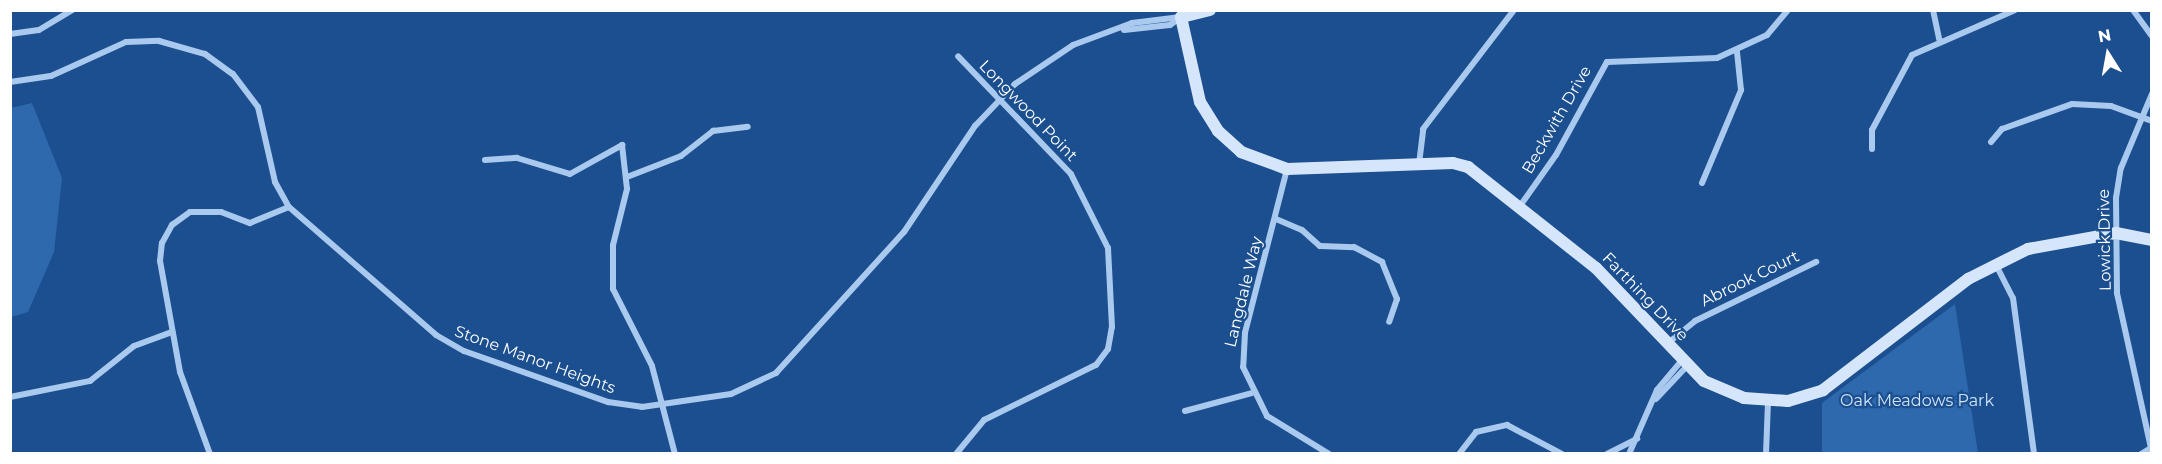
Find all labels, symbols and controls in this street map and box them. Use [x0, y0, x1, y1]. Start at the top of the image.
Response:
north arrow [2078, 24, 2138, 84]
text: N [2096, 25, 2113, 46]
street label: Longwood Point [975, 57, 1081, 165]
street label: Beckwith Drive [1518, 63, 1596, 177]
street label: Lowick Drive [2095, 189, 2115, 291]
street label: Langdale Way [1221, 234, 1267, 350]
street label: Abrook Court [1698, 247, 1802, 311]
street label: Farthing Drive [1598, 249, 1692, 345]
street label: Stone Manor Heights [452, 322, 618, 398]
park label: Oak Meadows Park [1840, 391, 1994, 411]

